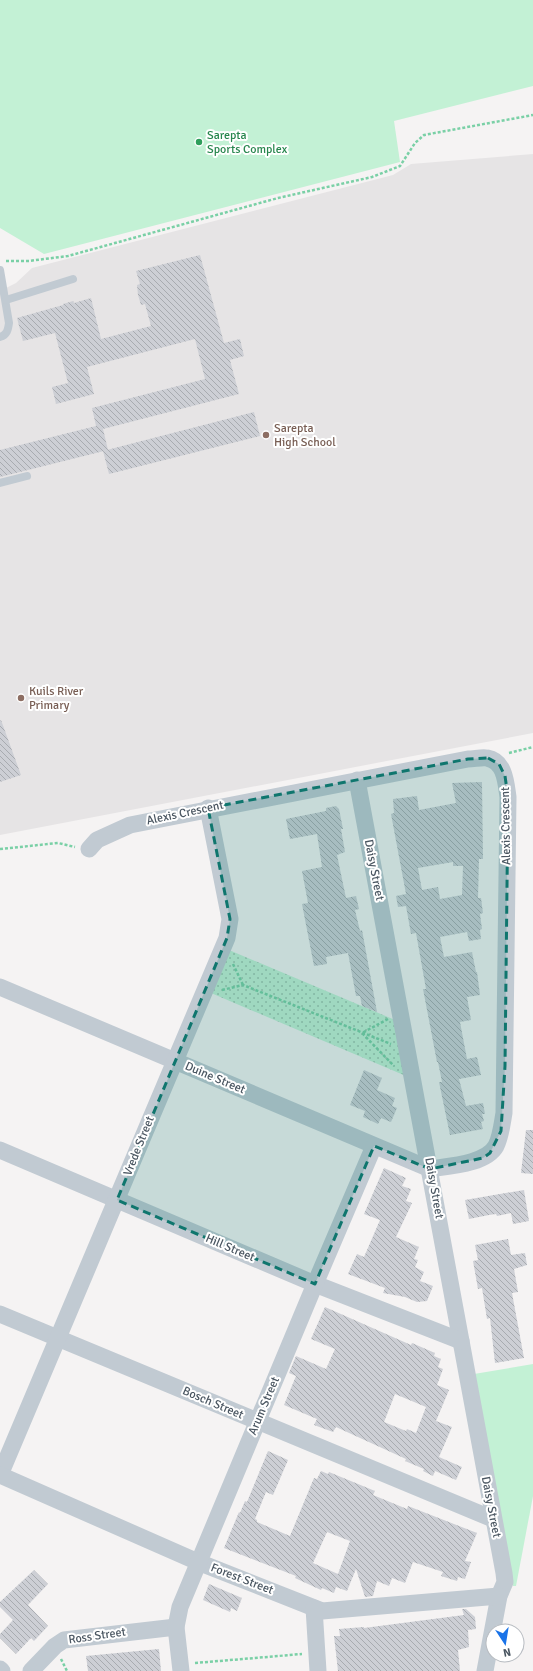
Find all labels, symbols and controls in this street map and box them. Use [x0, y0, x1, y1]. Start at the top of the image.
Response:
place label: Sarepta Sports Complex [207, 128, 288, 157]
marker: Sarepta Sports Complex [194, 137, 204, 147]
place label: Sarepta High School [274, 421, 336, 450]
marker: Sarepta High School [261, 430, 271, 440]
place label: Kuils River Primary [29, 684, 84, 713]
marker: Kuils River Primary [16, 693, 26, 703]
street label: Alexis Crescent [498, 787, 514, 865]
street label: Alexis Crescent [145, 798, 225, 828]
street label: Daisy Street [361, 838, 387, 902]
street label: Duine Street [183, 1059, 247, 1097]
street label: Vrede Street [120, 1114, 158, 1178]
street label: Daisy Street [421, 1156, 447, 1220]
street label: Hill Street [203, 1231, 257, 1265]
street label: Arum Street [245, 1375, 283, 1437]
street label: Bosch Street [180, 1383, 246, 1423]
street label: Daisy Street [478, 1475, 504, 1539]
street label: Forest Street [209, 1560, 275, 1598]
north arrow [485, 1623, 525, 1663]
street label: Ross Street [67, 1625, 127, 1647]
text: N [502, 1645, 512, 1659]

